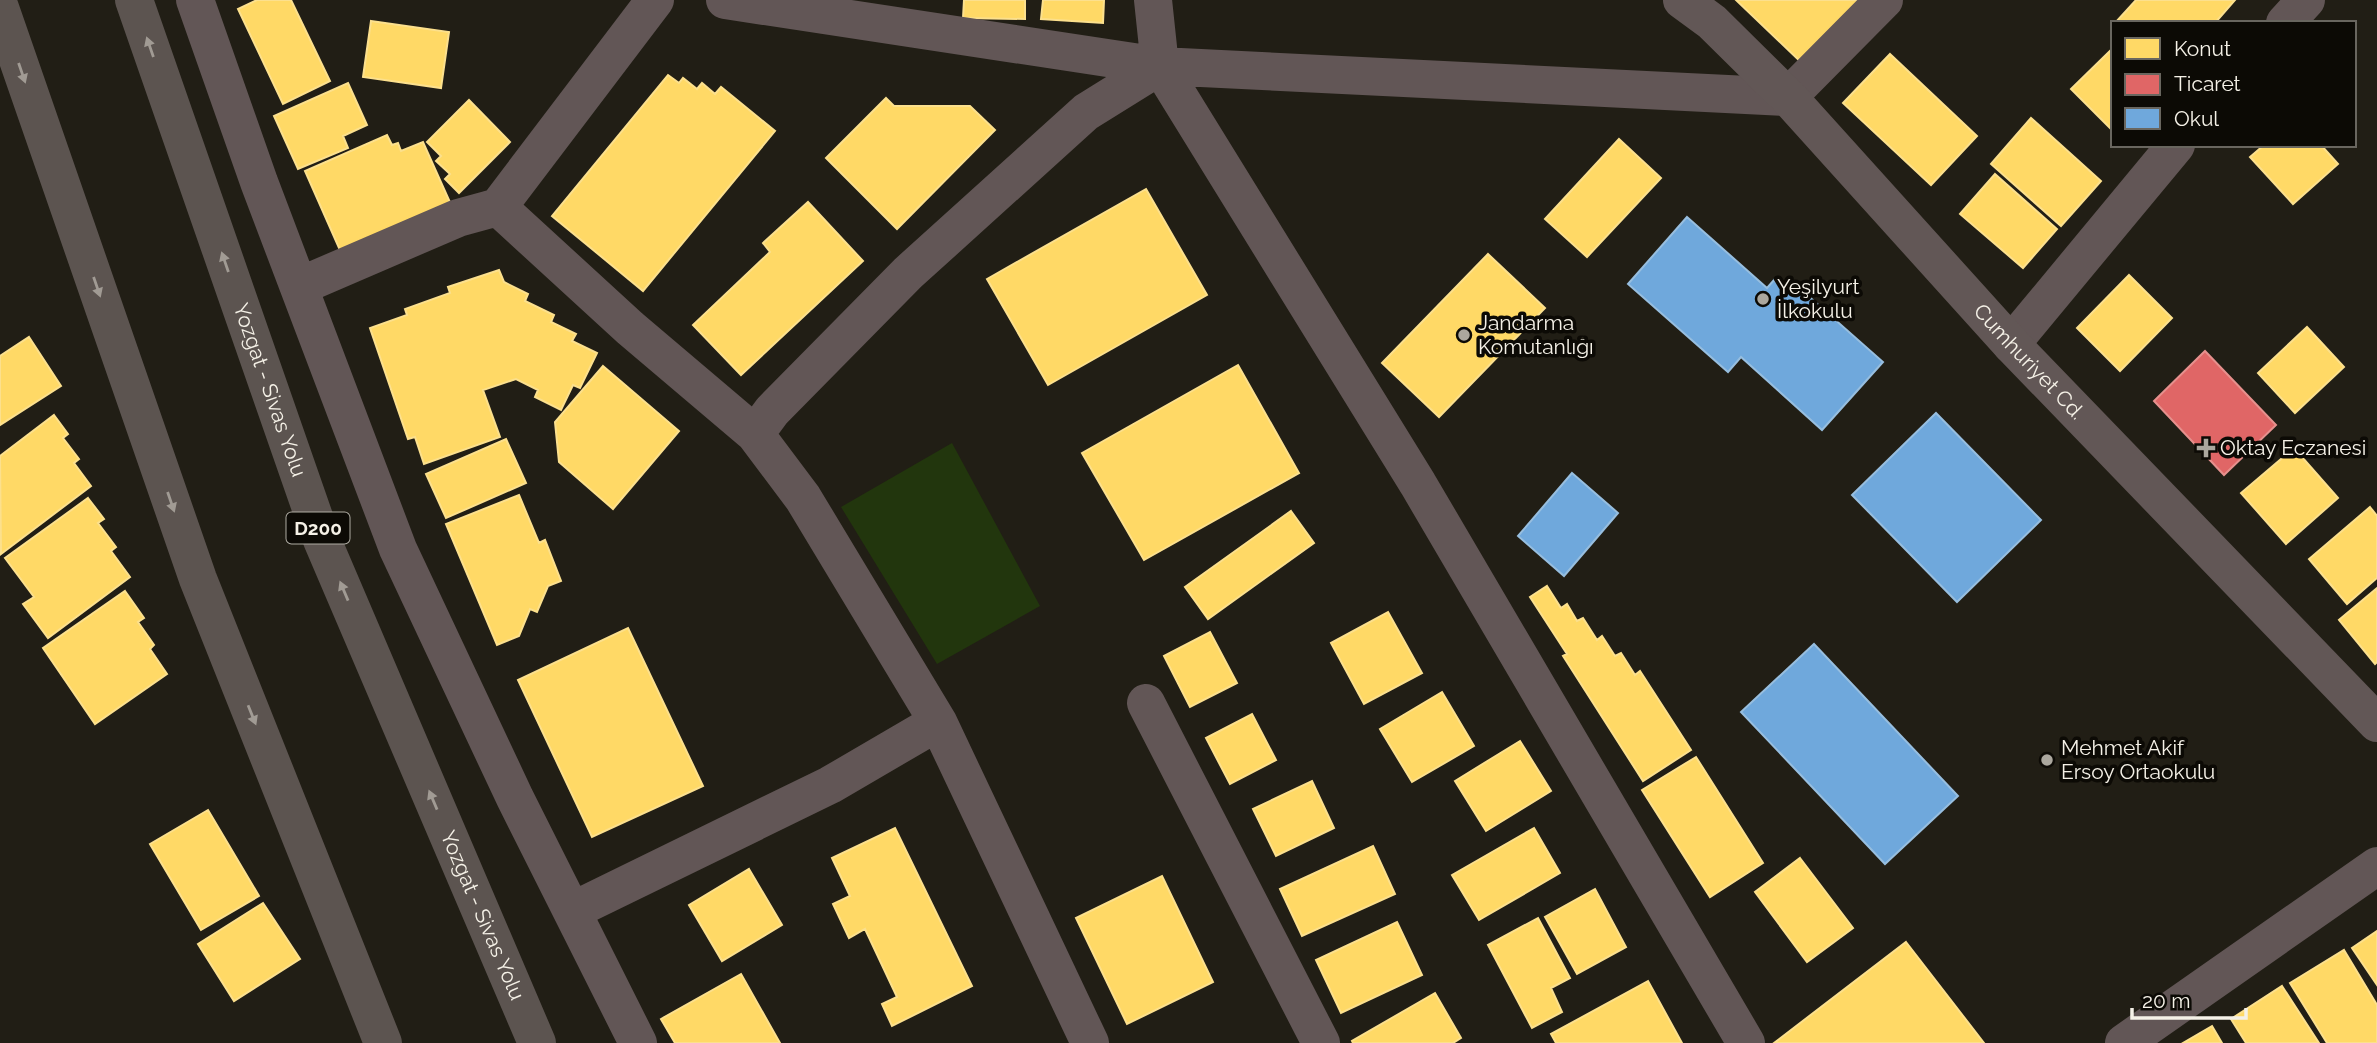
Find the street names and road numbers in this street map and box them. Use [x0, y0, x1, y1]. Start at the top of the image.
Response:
street label: Cumhuriyet Cd. [1969, 298, 2090, 424]
street label: Yozgat - Sivas Yolu [229, 300, 312, 480]
road number: D200 [286, 512, 350, 544]
street label: Yozgat - Sivas Yolu [436, 827, 530, 1004]

